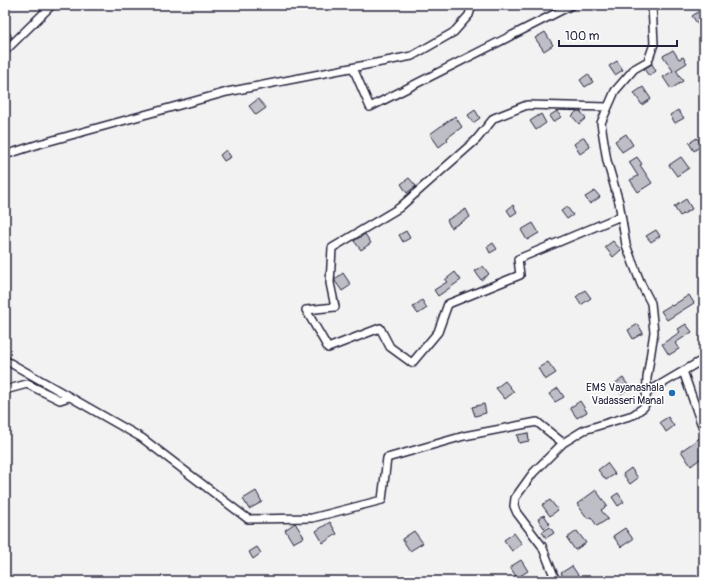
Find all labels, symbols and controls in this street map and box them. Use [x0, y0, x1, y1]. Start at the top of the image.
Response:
scale bar [559, 22, 677, 48]
text: 100 m [565, 29, 600, 44]
place label: EMS Vayanashala Vadasseri Manal [586, 381, 664, 407]
marker: EMS Vayanashala Vadasseri Manal [667, 388, 677, 398]

